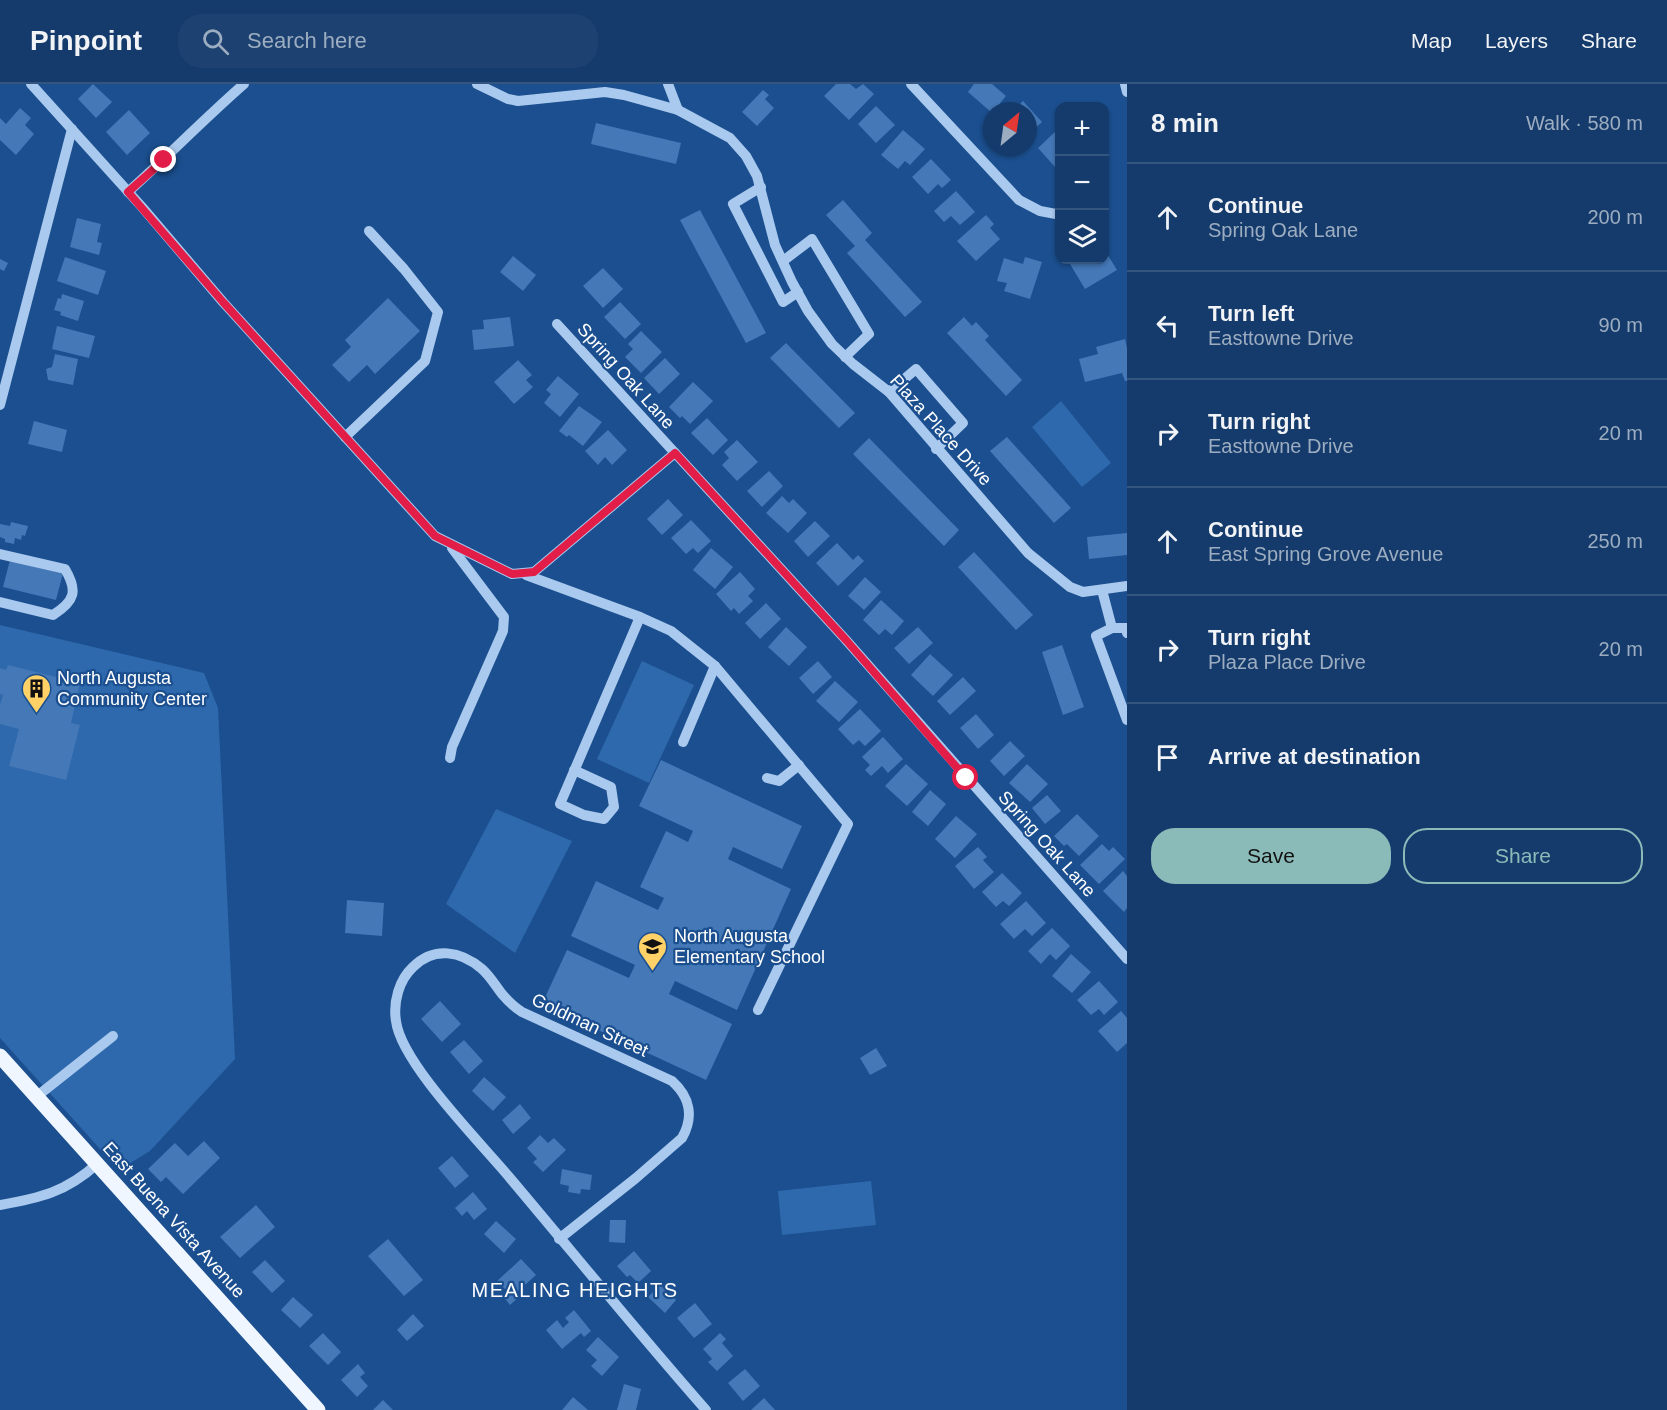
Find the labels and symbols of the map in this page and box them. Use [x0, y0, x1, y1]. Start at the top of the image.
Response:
north arrow [983, 102, 1037, 156]
route end [150, 146, 176, 172]
street label: Spring Oak Lane [573, 319, 679, 433]
street label: Plaza Place Drive [886, 371, 996, 489]
place label: North Augusta Community Center [57, 668, 207, 709]
building icon: North Augusta Community Center [20, 672, 52, 714]
route start [952, 764, 978, 790]
street label: Spring Oak Lane [994, 787, 1100, 901]
place label: North Augusta Elementary School [674, 926, 825, 967]
school or university icon: North Augusta Elementary School [637, 930, 669, 972]
street label: Goldman Street [529, 989, 651, 1061]
street label: East Buena Vista Avenue [99, 1138, 249, 1302]
district label: MEALING HEIGHTS [472, 1279, 678, 1301]

